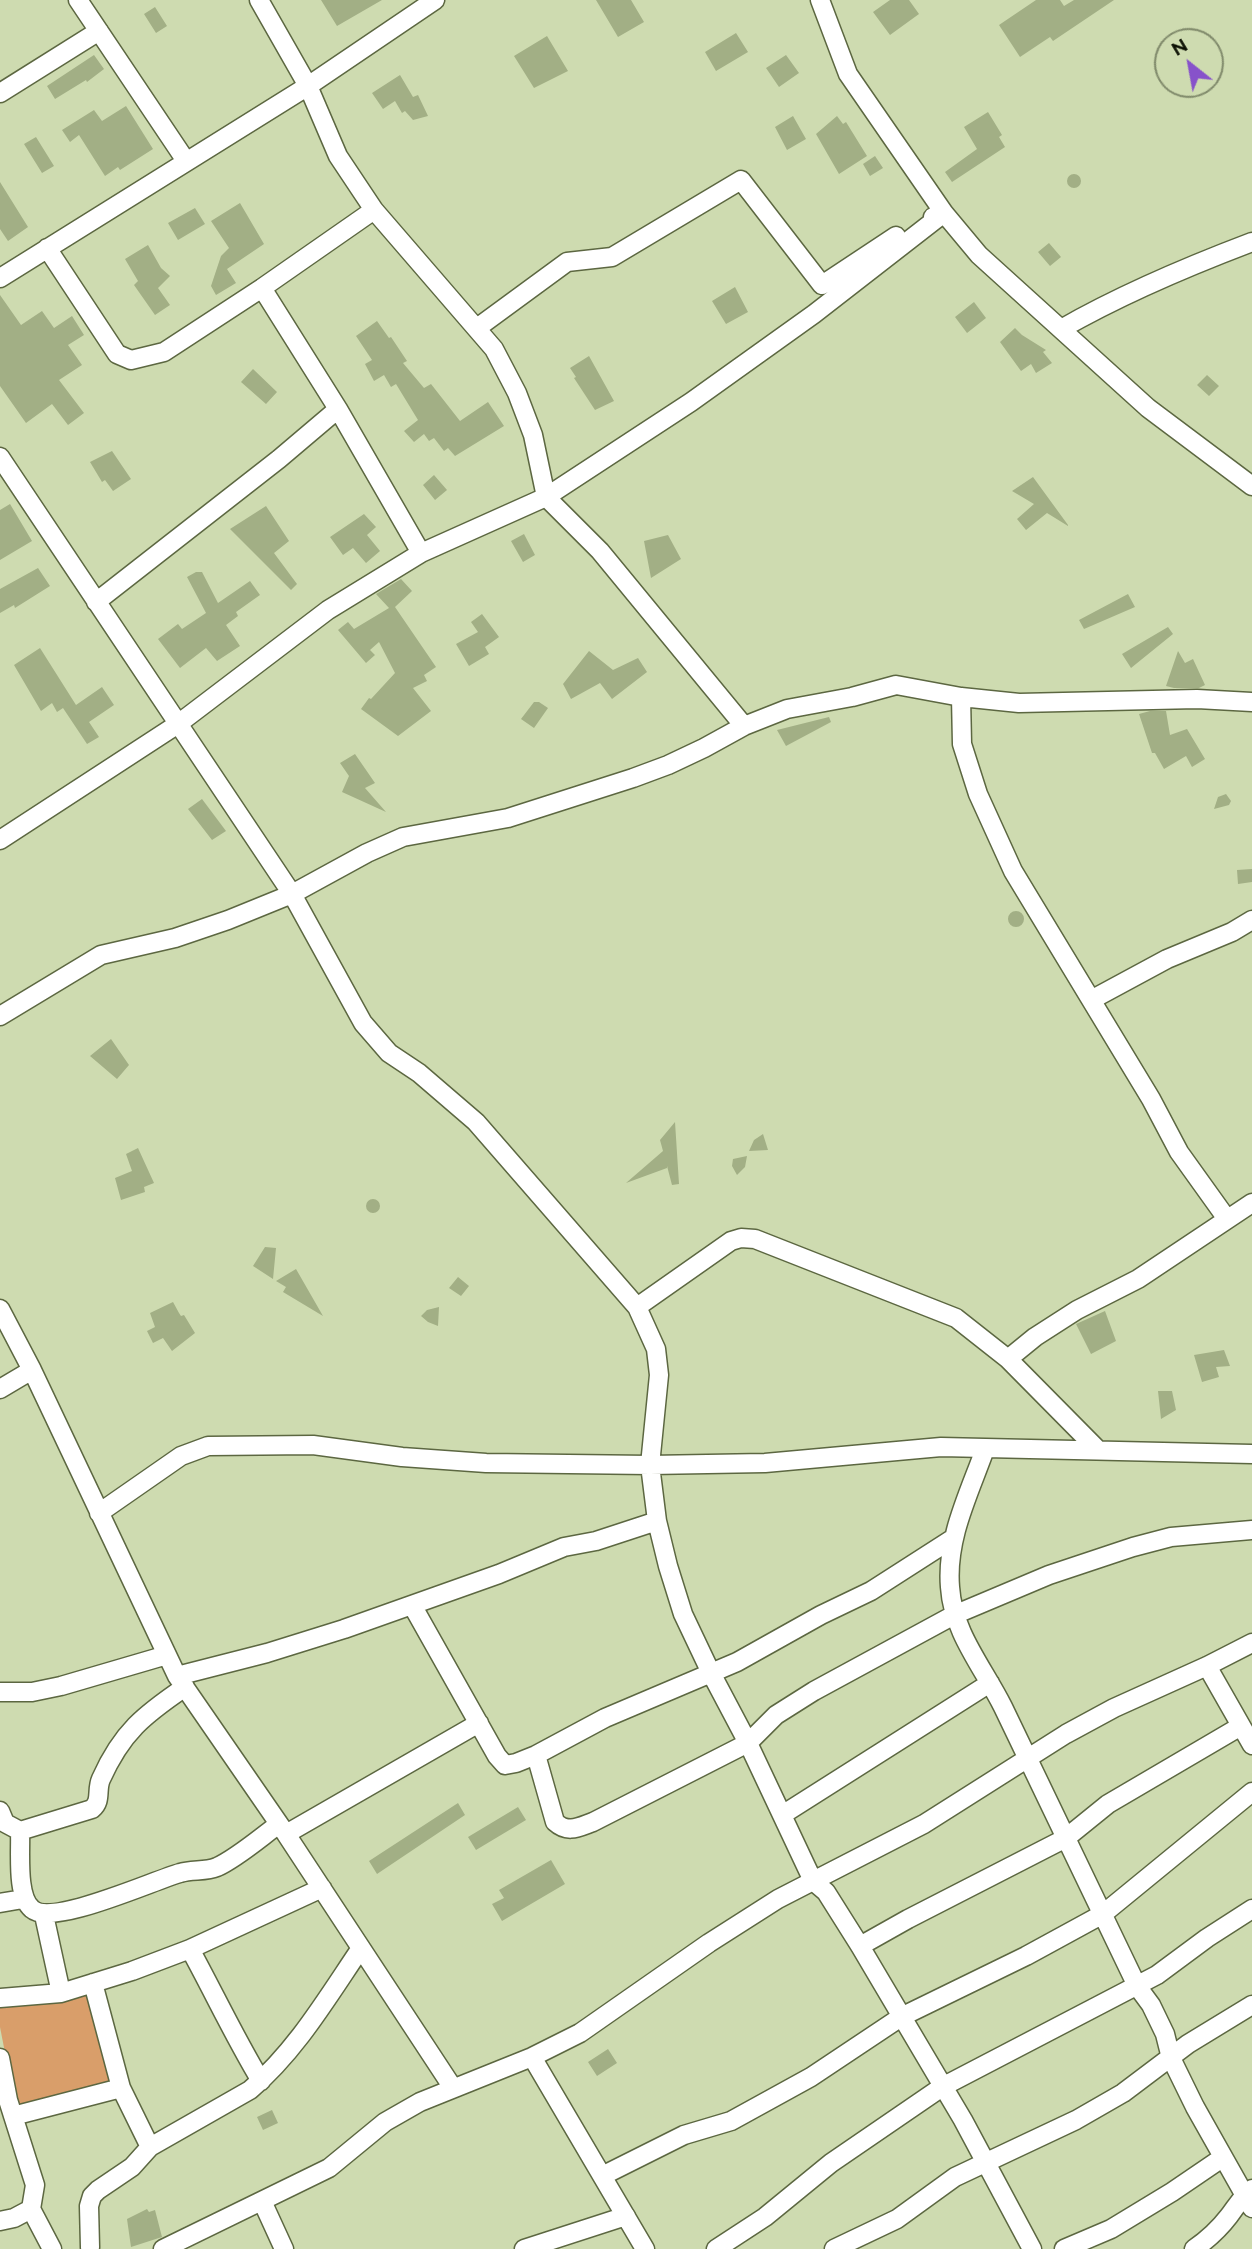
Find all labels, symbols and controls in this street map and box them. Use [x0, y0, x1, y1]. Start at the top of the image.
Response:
north arrow [1154, 28, 1224, 98]
text: N [1167, 34, 1191, 60]

